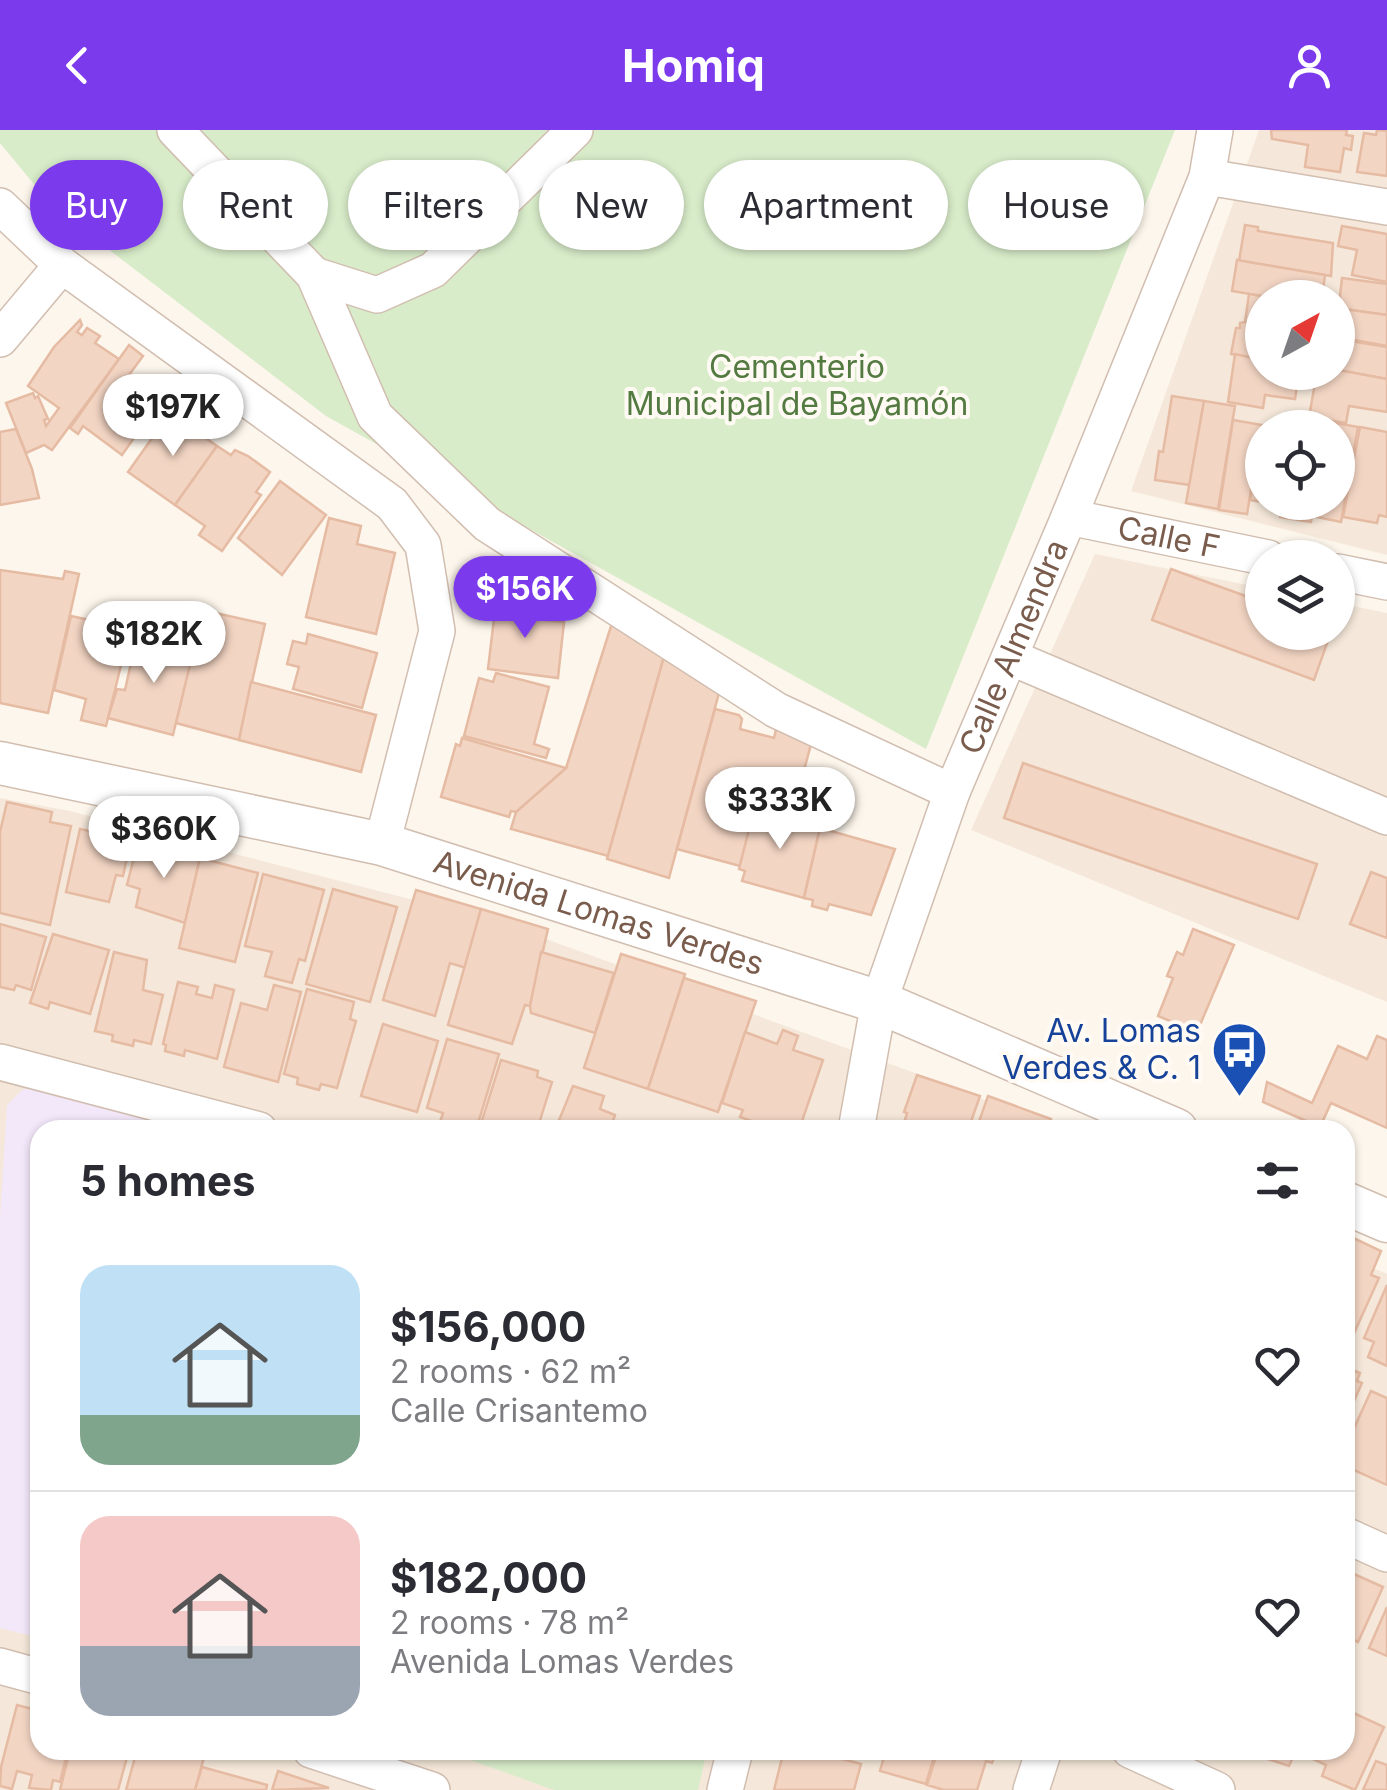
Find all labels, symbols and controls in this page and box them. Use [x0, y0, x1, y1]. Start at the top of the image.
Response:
icon: back [50, 38, 105, 93]
text: Homiq [622, 38, 765, 93]
icon: person [1282, 38, 1337, 93]
chip: Buy [30, 160, 163, 250]
chip: Rent [183, 160, 328, 250]
chip: Filters [348, 160, 519, 250]
chip: New [539, 160, 684, 250]
chip: Apartment [704, 160, 948, 250]
chip: House [968, 160, 1144, 250]
north arrow [1245, 280, 1355, 390]
map controls [1245, 280, 1355, 650]
park label: Cementerio Municipal de Bayamón [626, 347, 968, 423]
pin: $197K [103, 374, 243, 459]
text: $197K [125, 387, 221, 426]
button: locate [1245, 410, 1355, 520]
street label: Calle F [1114, 508, 1224, 567]
street label: Calle Almendra [950, 534, 1076, 760]
button: layers [1245, 540, 1355, 650]
pin: $156K [455, 556, 595, 641]
text: $156K [476, 569, 575, 608]
pin: $182K [84, 601, 224, 686]
text: $182K [105, 614, 203, 653]
pin: $333K [710, 767, 850, 852]
text: $333K [727, 780, 833, 819]
pin: $360K [94, 796, 234, 881]
text: $360K [111, 809, 217, 848]
street label: Avenida Lomas Verdes [429, 842, 769, 983]
place label: Av. Lomas Verdes & C. 1 [1002, 1011, 1201, 1087]
bus stop icon: Av. Lomas Verdes & C. 1 [1210, 1019, 1270, 1098]
icon: filters [1250, 1153, 1305, 1208]
text: 5 homes [80, 1155, 256, 1206]
text: $156,000 [390, 1301, 586, 1352]
icon: home [160, 1305, 280, 1425]
icon: heart [1250, 1338, 1305, 1393]
text: 2 rooms · 62 m² [390, 1352, 631, 1391]
text: Calle Crisantemo [390, 1391, 648, 1430]
text: $182,000 [390, 1552, 587, 1603]
icon: home [160, 1556, 280, 1676]
icon: heart [1250, 1589, 1305, 1644]
text: 2 rooms · 78 m² [390, 1603, 629, 1642]
text: Avenida Lomas Verdes [390, 1642, 734, 1681]

